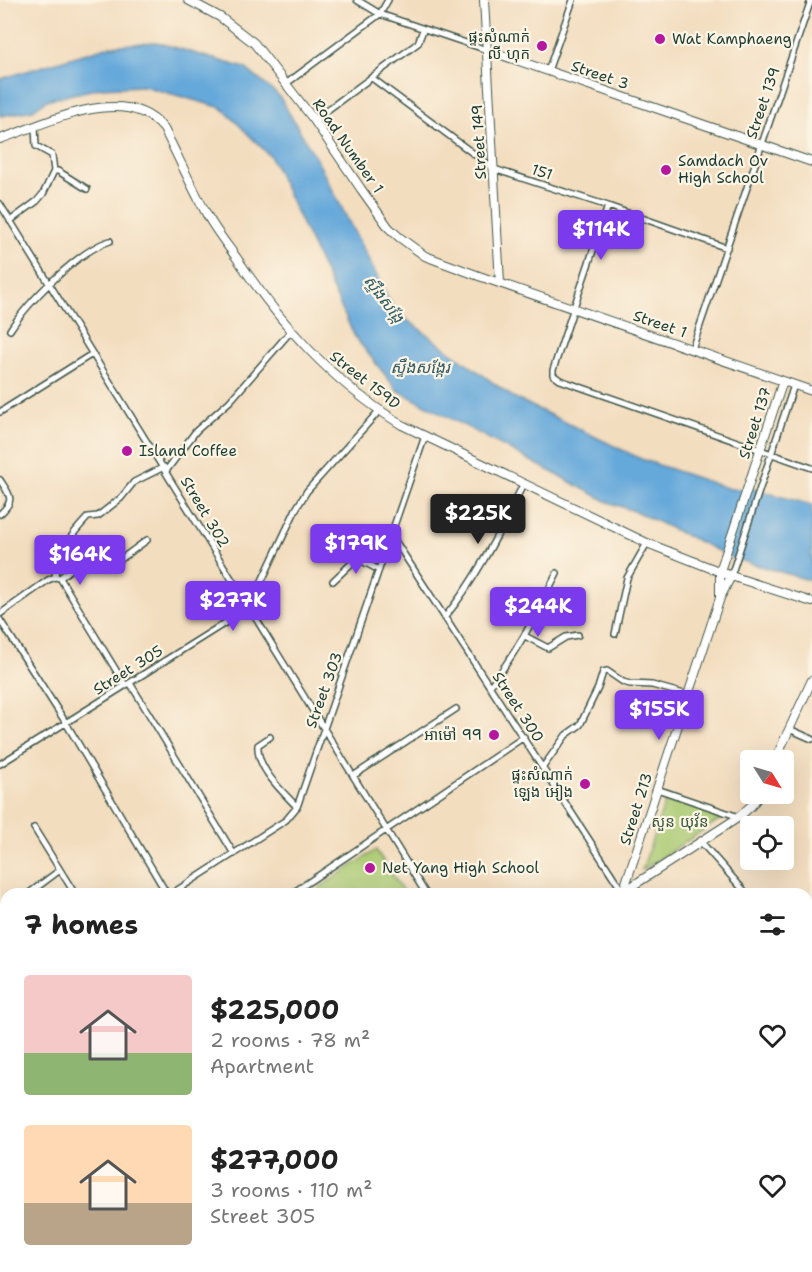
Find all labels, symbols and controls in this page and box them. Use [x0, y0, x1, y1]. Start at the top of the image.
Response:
place label: ផ្ទះសំណាក់ លី ហុក [468, 27, 530, 64]
place label: Wat Kamphaeng [672, 29, 792, 49]
marker: Wat Kamphaeng [653, 32, 667, 46]
marker: ផ្ទះសំណាក់ លី ហុក [535, 39, 549, 53]
street label: Street 3 [569, 56, 631, 94]
street label: Street 139 [741, 64, 785, 142]
street label: Road Number 1 [308, 95, 388, 197]
street label: Street 149 [467, 104, 491, 180]
place label: Samdach Ov High School [678, 151, 768, 188]
street label: 151 [529, 159, 555, 185]
marker: Samdach Ov High School [659, 163, 673, 177]
pin: $114K [559, 210, 643, 261]
text: $114K [572, 216, 630, 242]
water label: ស្ទឹងសង្កែ [359, 271, 409, 328]
street label: Street 1 [631, 306, 689, 342]
street label: Street 159D [326, 346, 404, 414]
water label: ស្ទឹងសង្កែរ [390, 357, 452, 378]
street label: Street 137 [734, 384, 776, 462]
place label: Island Coffee [139, 441, 237, 461]
marker: Island Coffee [120, 444, 134, 458]
street label: Street 302 [176, 473, 234, 551]
pin: $225K [436, 494, 520, 545]
text: $225K [444, 500, 512, 526]
pin: $179K [314, 524, 398, 575]
text: $179K [324, 530, 388, 556]
pin: $164K [38, 535, 122, 586]
text: $164K [48, 541, 112, 567]
pin: $277K [191, 581, 275, 632]
text: $277K [199, 587, 267, 613]
pin: $244K [496, 587, 580, 638]
text: $244K [504, 593, 572, 619]
street label: Street 305 [89, 641, 167, 699]
street label: Street 303 [301, 649, 347, 731]
street label: Street 300 [488, 668, 548, 746]
pin: $155K [617, 690, 701, 741]
text: $155K [629, 696, 689, 722]
place label: អាម៉ៅ 99 [424, 725, 482, 745]
marker: អាម៉ៅ 99 [487, 728, 501, 742]
north arrow [740, 750, 794, 804]
map controls [740, 750, 794, 870]
place label: ផ្ទះសំណាក់ ឡេង អៀង [511, 765, 573, 802]
street label: Street 213 [615, 770, 657, 848]
marker: ផ្ទះសំណាក់ ឡេង អៀង [578, 777, 592, 791]
park label: សួន យុវ័ន [651, 812, 709, 832]
button: locate [740, 816, 794, 870]
place label: Net Yang High School [382, 858, 539, 878]
marker: Net Yang High School [363, 861, 377, 875]
text: 7 homes [24, 907, 138, 942]
icon: filters [756, 908, 789, 941]
text: $225,000 [210, 992, 339, 1027]
icon: home [72, 999, 144, 1071]
icon: heart [756, 1019, 789, 1052]
text: 2 rooms · 78 m² [210, 1027, 370, 1053]
text: Apartment [210, 1053, 314, 1079]
text: $277,000 [210, 1142, 339, 1177]
icon: home [72, 1149, 144, 1221]
icon: heart [756, 1169, 789, 1202]
text: 3 rooms · 110 m² [210, 1177, 373, 1203]
text: Street 305 [210, 1203, 315, 1229]

